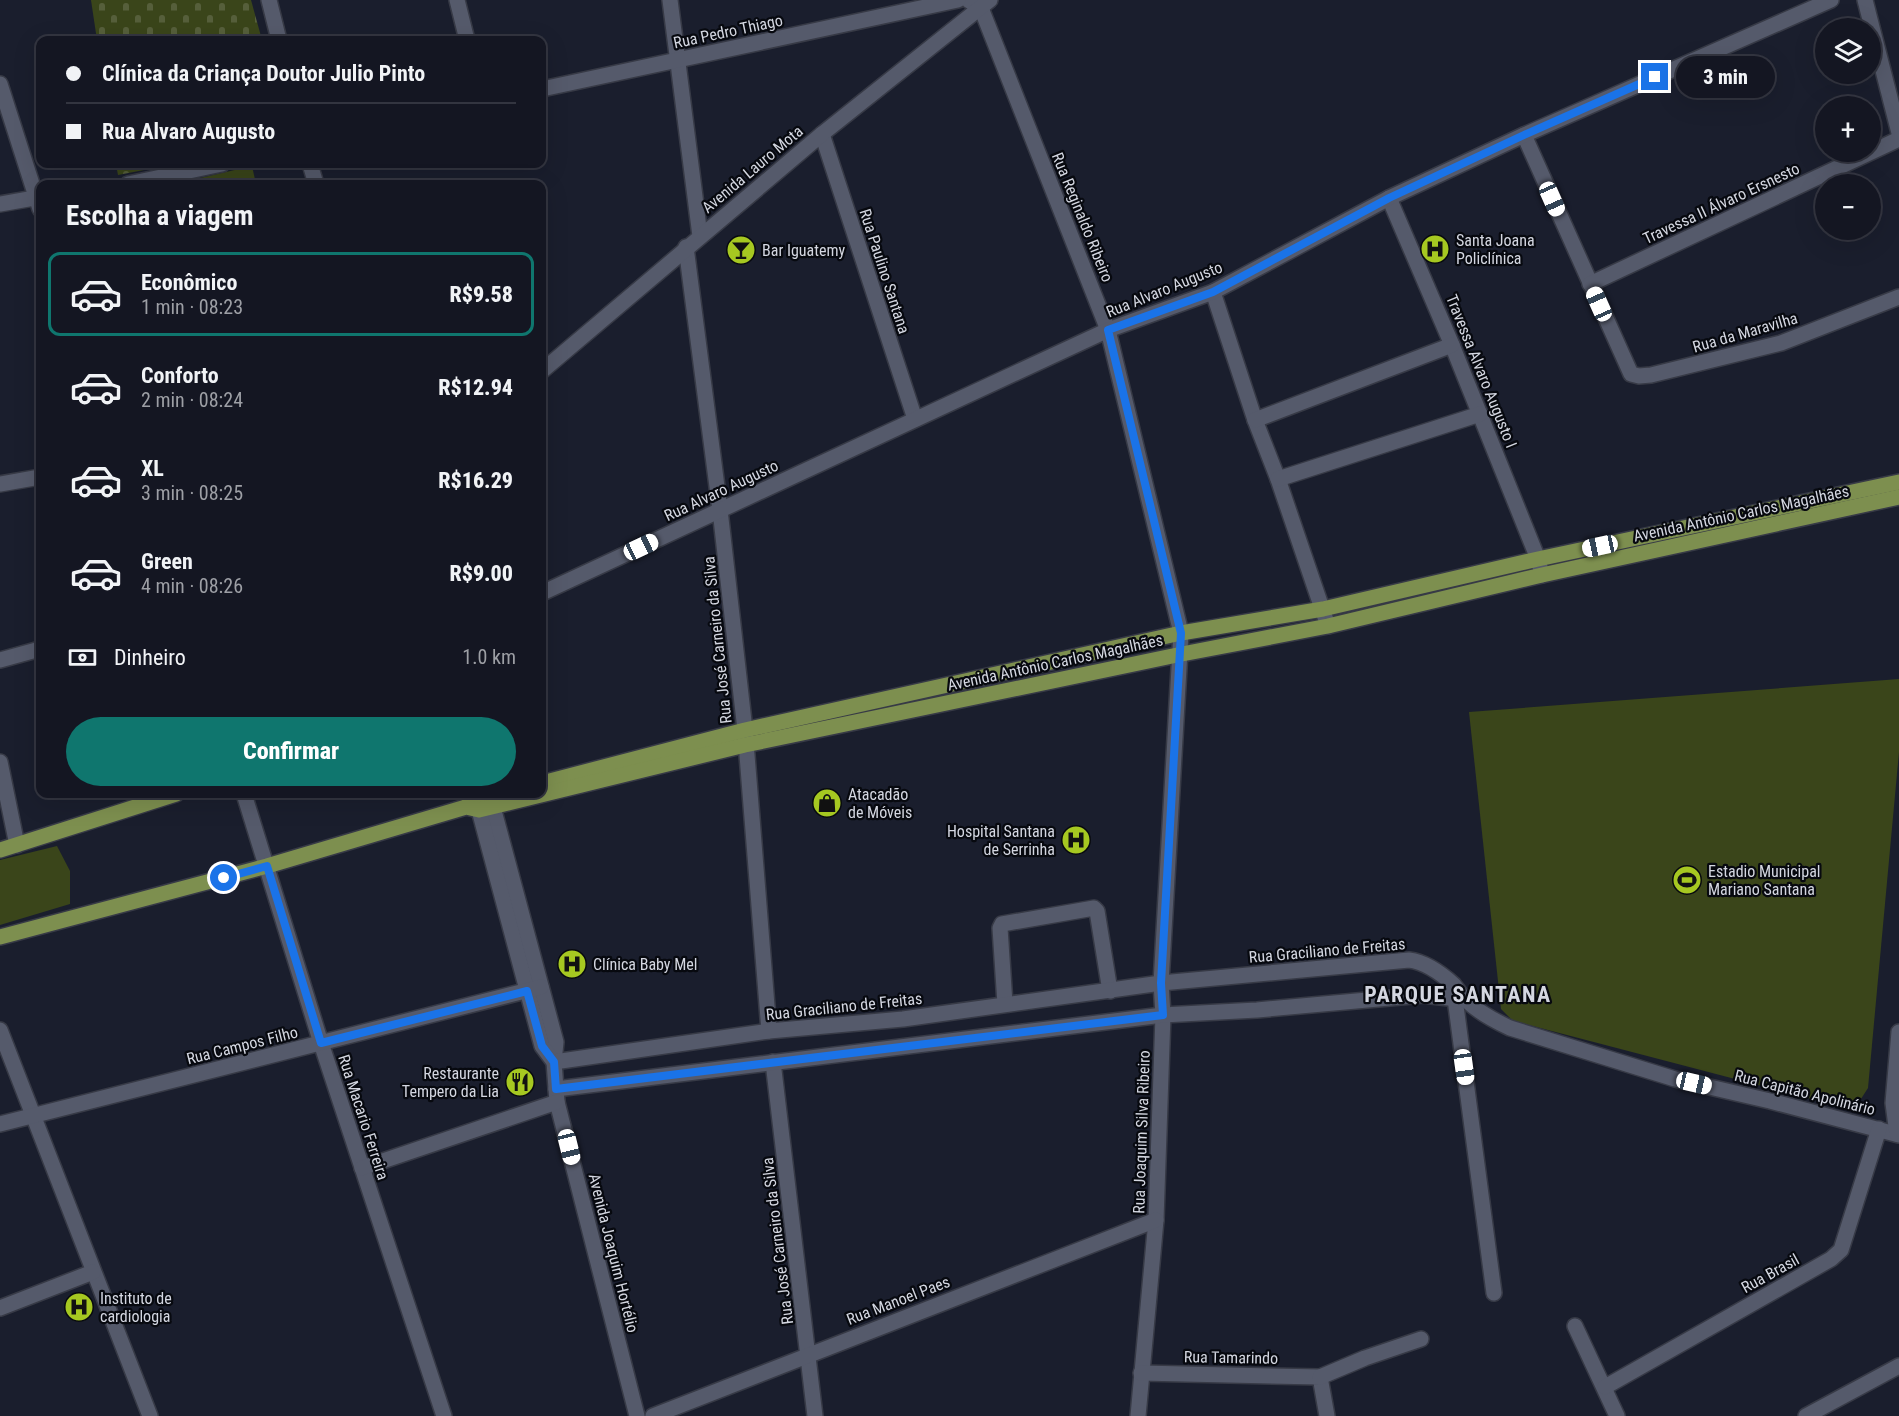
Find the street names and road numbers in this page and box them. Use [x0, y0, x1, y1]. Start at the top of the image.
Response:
street label: Rua Pedro Thiago [672, 11, 784, 52]
street label: Avenida Lauro Mota [698, 122, 807, 217]
street label: Rua Reginaldo Ribeiro [1048, 150, 1117, 285]
street label: Travessa II Álvaro Ersnesto [1640, 159, 1803, 248]
street label: Rua Paulino Santana [855, 206, 914, 336]
street label: Rua Alvaro Augusto [1103, 257, 1225, 321]
street label: Travessa Alvaro Augusto I [1442, 292, 1521, 451]
street label: Rua da Maravilha [1690, 308, 1800, 357]
street label: Rua Alvaro Augusto [661, 456, 781, 525]
street label: Avenida Antônio Carlos Magalhães [1632, 481, 1851, 546]
street label: Rua José Carneiro da Silva [699, 555, 736, 725]
street label: Avenida Antônio Carlos Magalhães [946, 630, 1165, 695]
street label: Rua Graciliano de Freitas [1248, 934, 1406, 967]
street label: Rua Graciliano de Freitas [765, 989, 923, 1024]
street label: Rua Campos Filho [185, 1022, 300, 1068]
street label: Rua Joaquim Silva Ribeiro [1129, 1050, 1154, 1214]
street label: Rua Macario Ferreira [334, 1052, 393, 1182]
street label: Rua Capitão Apolinário [1732, 1066, 1877, 1119]
street label: Rua José Carneiro da Silva [758, 1156, 797, 1326]
street label: Avenida Joaquim Hortélio [585, 1172, 642, 1335]
street label: Rua Brasil [1738, 1250, 1802, 1297]
street label: Rua Manoel Paes [844, 1272, 953, 1329]
street label: Rua Tamarindo [1184, 1347, 1278, 1368]

